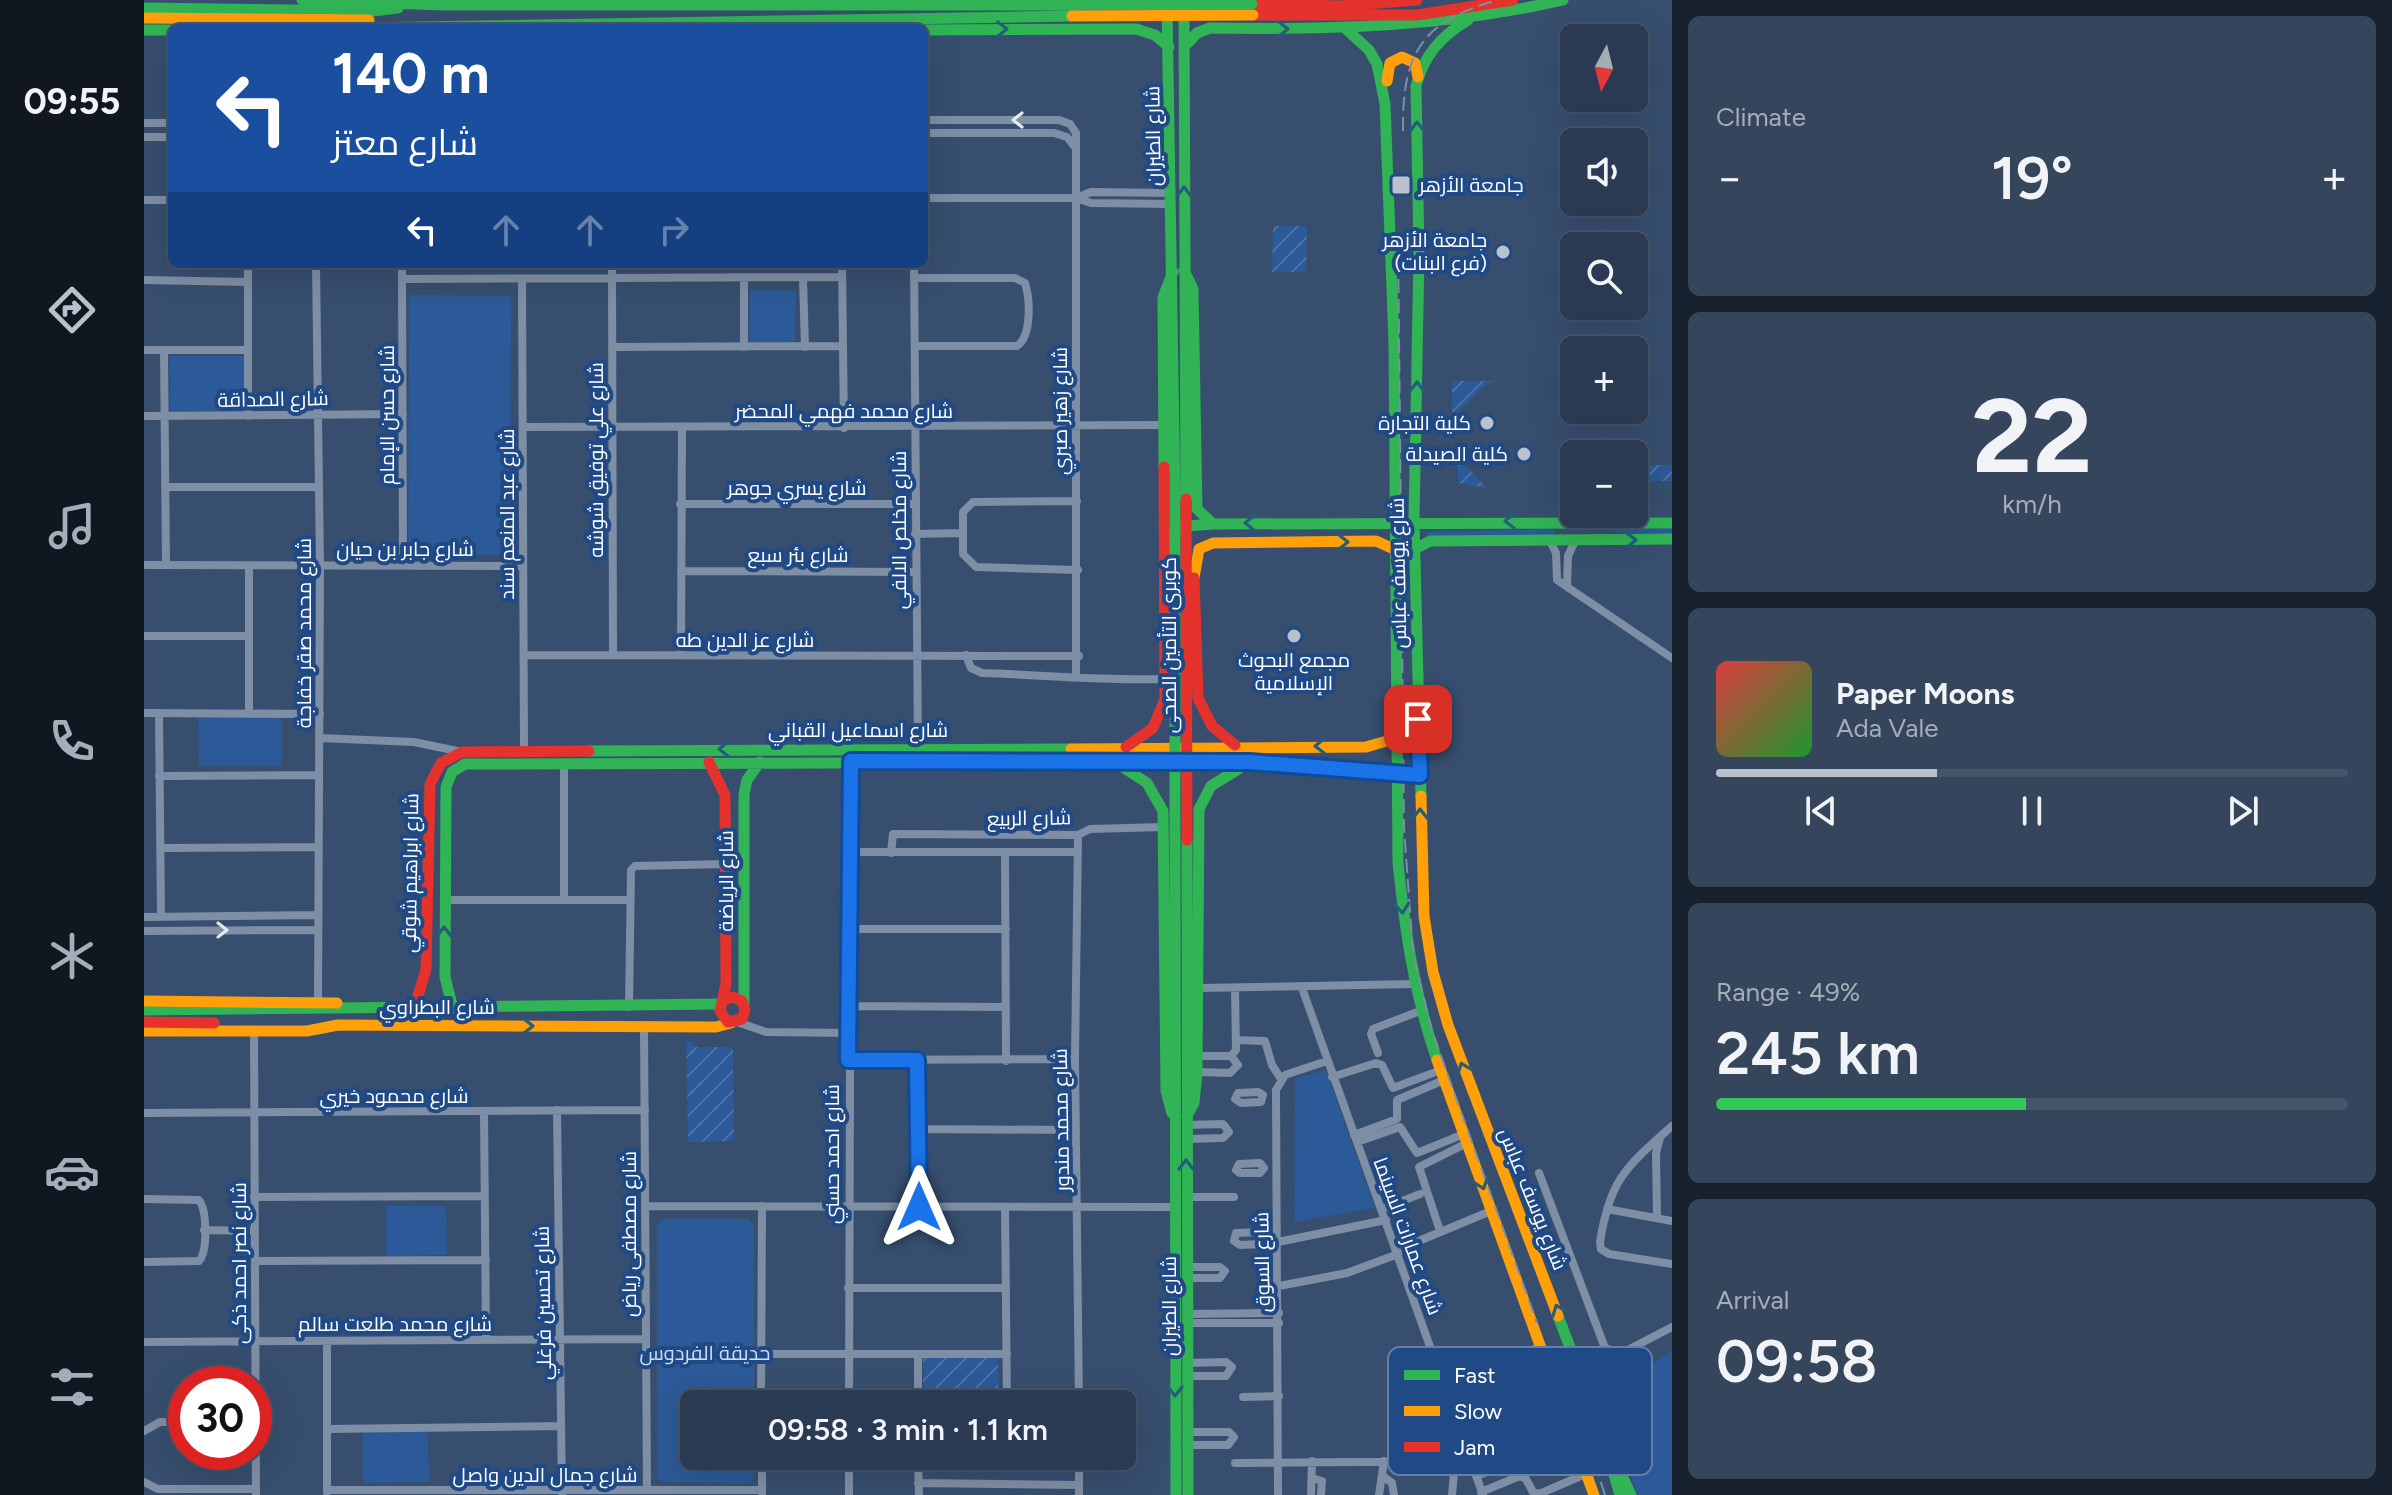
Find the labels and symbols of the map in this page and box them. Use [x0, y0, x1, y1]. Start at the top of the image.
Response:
one-way arrow [1277, 20, 1290, 38]
one-way arrow [996, 21, 1009, 38]
north arrow [1560, 24, 1648, 112]
street label: شارع الطيران [1140, 86, 1168, 186]
one-way arrow [1011, 111, 1024, 129]
one-way arrow [1408, 120, 1425, 133]
place label: جامعة الأزهر [1418, 173, 1524, 197]
marker: جامعة الأزهر [1390, 174, 1412, 196]
one-way arrow [1175, 185, 1193, 198]
place label: جامعة الأزهر (فرع البنات) [1382, 228, 1487, 277]
marker: جامعة الأزهر (فرع البنات) [1494, 243, 1512, 261]
street label: شارع حسن الإمام [375, 345, 401, 485]
street label: شارع زهير صبري [1048, 347, 1076, 475]
street label: شارع علي توفيق شوشه [584, 362, 612, 558]
one-way arrow [1408, 380, 1425, 393]
street label: شارع الصداقة [217, 386, 329, 414]
street label: شارع محمد فهمي المحضر [734, 399, 953, 427]
place label: كلية التجارة [1378, 411, 1471, 435]
marker: كلية التجارة [1478, 414, 1496, 432]
street label: شارع عبد المنعم سند [495, 428, 521, 600]
place label: كلية الصيدلة [1405, 442, 1508, 466]
marker: كلية الصيدلة [1515, 445, 1533, 463]
street label: شارع مخلص الالفي [887, 451, 915, 609]
street label: شارع يسري جوهر [726, 476, 867, 504]
street label: شارع يوسف عباس [1385, 497, 1413, 649]
one-way arrow [1503, 512, 1516, 530]
one-way arrow [1243, 514, 1256, 532]
one-way arrow [1625, 531, 1638, 548]
one-way arrow [1337, 533, 1350, 551]
street label: شارع جابر بن حيان [336, 537, 474, 563]
street label: شارع محمد صقر خفاجة [292, 538, 318, 728]
street label: شارع بئر سبع [748, 543, 848, 569]
street label: كوبرى التأمين الصحى [1157, 557, 1182, 733]
marker: مجمع البحوث الإسلامية [1285, 627, 1303, 645]
street label: شارع عز الدين طه [676, 628, 814, 654]
place label: مجمع البحوث الإسلامية [1238, 648, 1350, 696]
pin [1384, 685, 1452, 753]
street label: شارع اسماعيل القباني [768, 718, 948, 746]
one-way arrow [1313, 737, 1326, 755]
one-way arrow [717, 740, 730, 758]
street label: شارع ابراهيم شوقي [397, 793, 427, 953]
street label: شارع الربيع [987, 805, 1071, 833]
one-way arrow [1411, 807, 1429, 820]
street label: شارع الرياضة [714, 830, 740, 932]
one-way arrow [1393, 902, 1410, 915]
one-way arrow [216, 921, 229, 939]
one-way arrow [435, 925, 453, 938]
street label: شارع البطراوي [379, 995, 495, 1023]
one-way arrow [522, 1017, 535, 1035]
street label: شارع محمد مندور [1048, 1048, 1076, 1193]
one-way arrow [1457, 1062, 1473, 1076]
street label: شارع محمود خيري [319, 1084, 469, 1112]
street label: شارع احمد حسني [820, 1084, 848, 1224]
street label: شارع يوسف عباس [1492, 1125, 1572, 1274]
street label: شارع مصطفى رياض [617, 1151, 643, 1317]
street label: شارع عمارات السينما [1367, 1154, 1448, 1319]
one-way arrow [1177, 1158, 1195, 1171]
position arrow [877, 1165, 961, 1249]
one-way arrow [1472, 1176, 1488, 1190]
street label: شارع نصر احمد ذكى [227, 1182, 253, 1344]
street label: شارع السوق [1249, 1211, 1277, 1312]
street label: شارع تحسين فرغلي [530, 1226, 560, 1380]
street label: شارع الطيران [1157, 1256, 1183, 1356]
one-way arrow [1551, 1304, 1568, 1318]
street label: شارع محمد طلعت سالم [298, 1312, 492, 1338]
park label: حديقة الفردوس [640, 1341, 770, 1366]
legend [1388, 1347, 1652, 1475]
text: Fast [1454, 1362, 1496, 1389]
speed limit sign: 30 [168, 1366, 272, 1470]
one-way arrow [1166, 1385, 1184, 1398]
text: Slow [1454, 1398, 1503, 1425]
text: Jam [1454, 1434, 1495, 1461]
street label: شارع جمال الدين واصل [453, 1463, 637, 1489]

